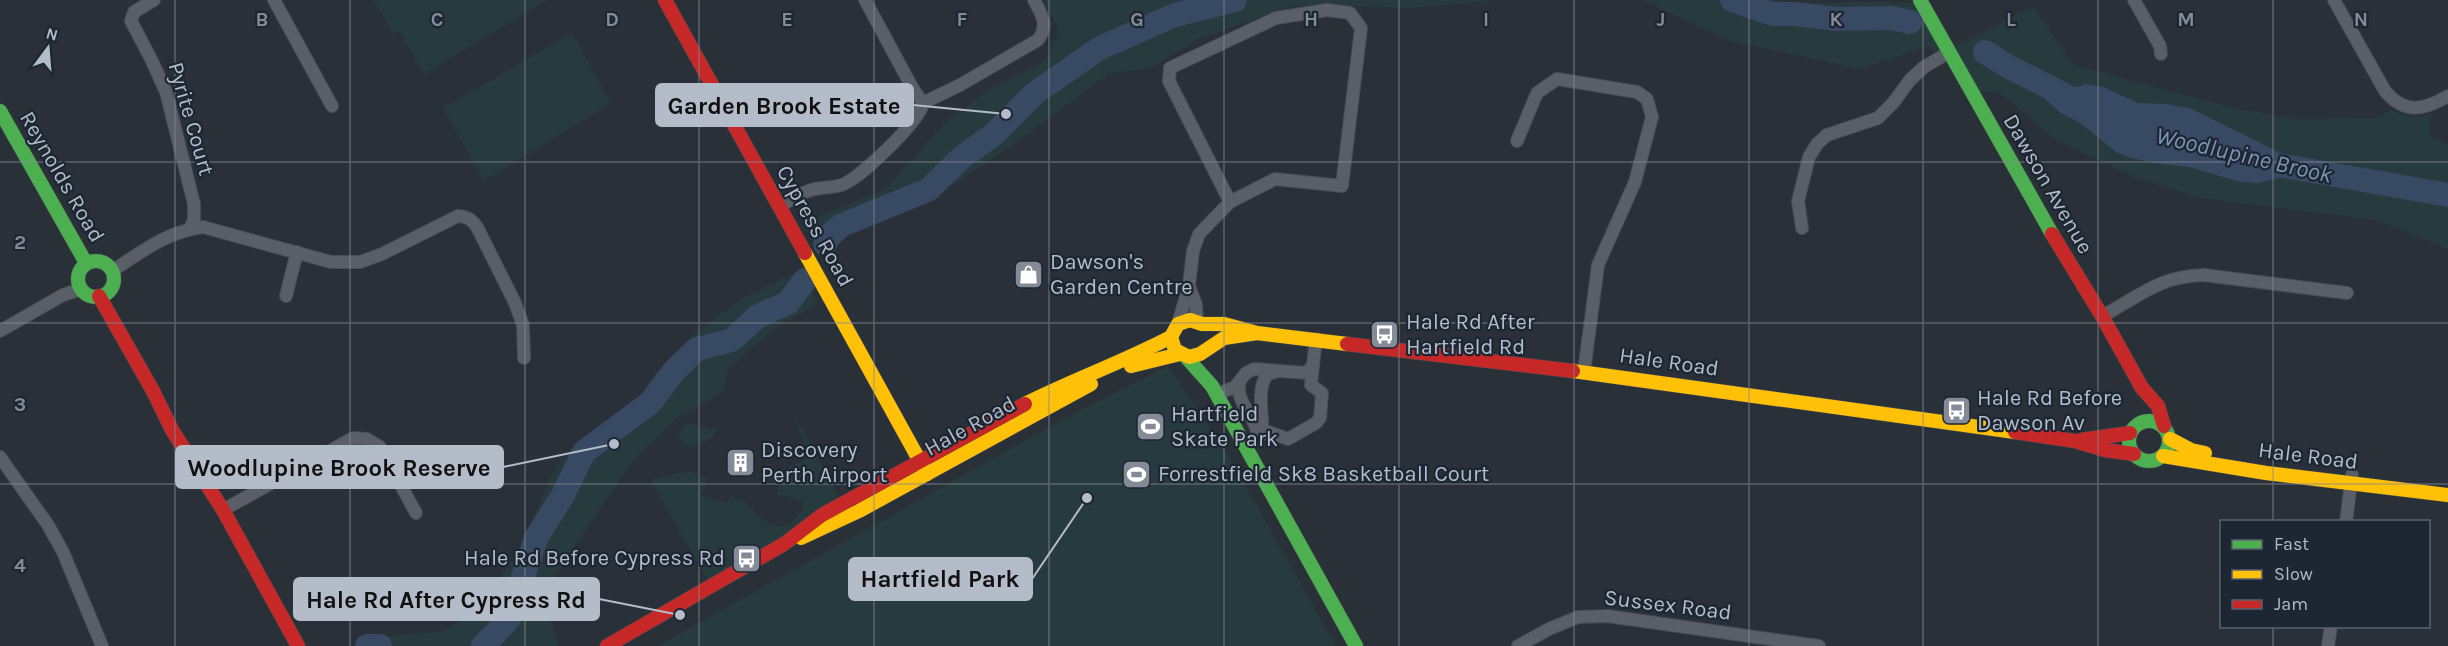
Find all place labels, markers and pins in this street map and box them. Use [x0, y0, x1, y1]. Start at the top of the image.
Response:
callout: Garden Brook Estate [656, 84, 913, 126]
place label: Dawson's Garden Centre [1050, 249, 1193, 300]
shop icon: Dawson's Garden Centre [1013, 259, 1045, 291]
place label: Hale Rd After Hartfield Rd [1406, 309, 1535, 360]
bus stop icon: Hale Rd After Hartfield Rd [1369, 319, 1401, 351]
place label: Hale Rd Before Dawson Av [1977, 385, 2122, 436]
bus stop icon: Hale Rd Before Dawson Av [1940, 395, 1972, 427]
place label: Hartfield Skate Park [1171, 401, 1278, 452]
sports icon: Hartfield Skate Park [1134, 411, 1166, 443]
place label: Discovery Perth Airport [761, 437, 887, 488]
callout: Woodlupine Brook Reserve [176, 446, 503, 488]
building icon: Discovery Perth Airport [724, 447, 756, 479]
sports icon: Forrestfield Sk8 Basketball Court [1121, 458, 1153, 490]
place label: Forrestfield Sk8 Basketball Court [1158, 461, 1489, 487]
bus stop icon: Hale Rd Before Cypress Rd [730, 542, 762, 574]
place label: Hale Rd Before Cypress Rd [464, 545, 725, 571]
callout: Hartfield Park [849, 558, 1032, 600]
callout: Hale Rd After Cypress Rd [294, 578, 599, 620]

